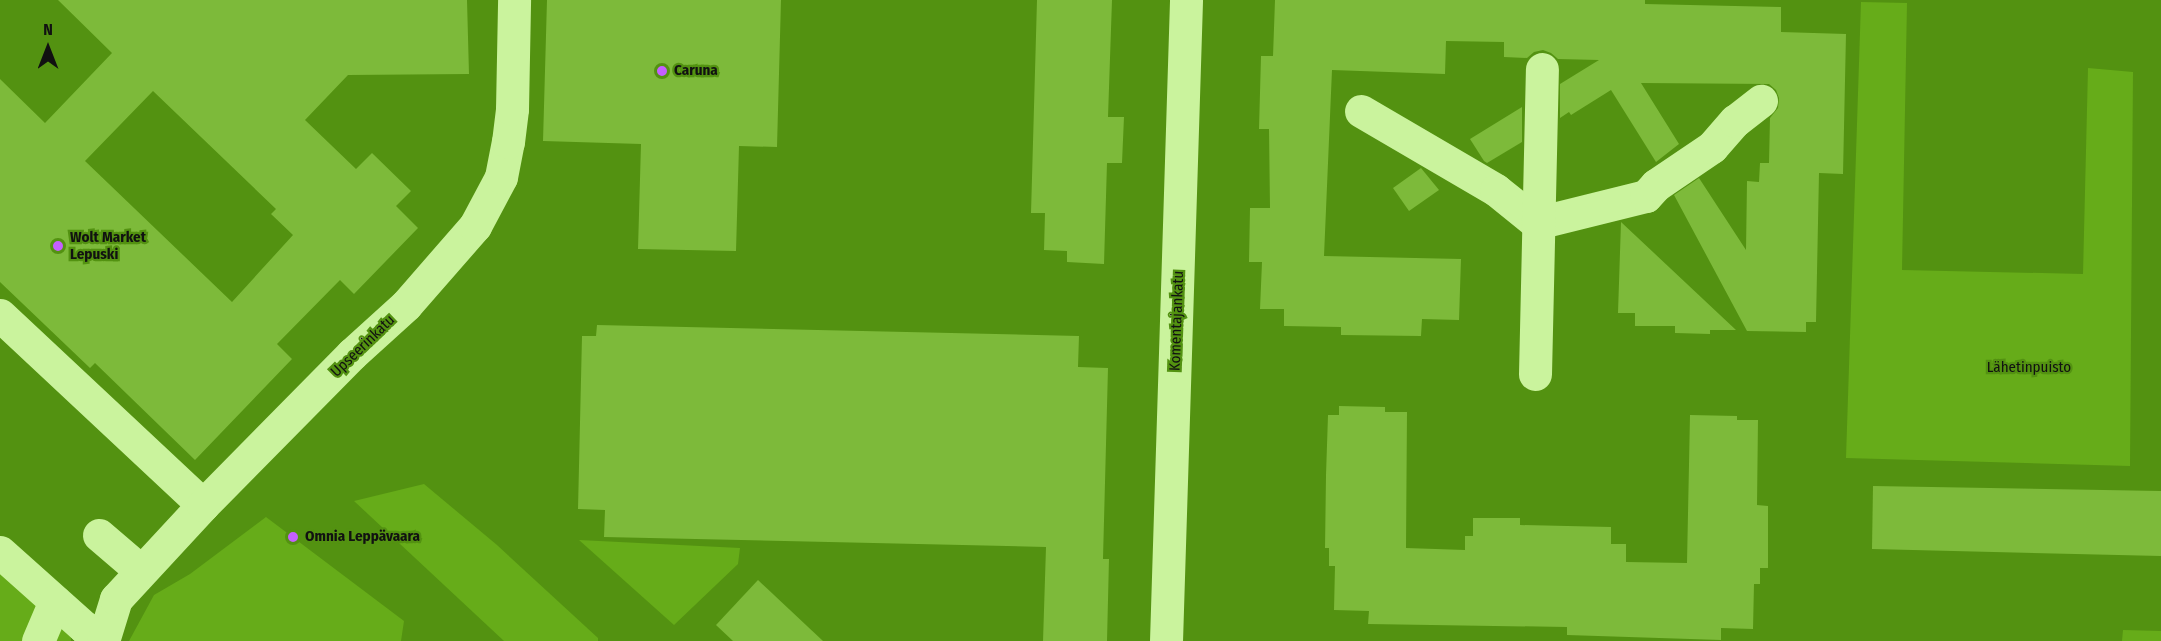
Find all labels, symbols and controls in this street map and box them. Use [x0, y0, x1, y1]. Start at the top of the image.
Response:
north arrow [18, 18, 78, 78]
text: N [43, 20, 53, 39]
place label: Caruna [674, 62, 718, 80]
marker: Caruna [655, 64, 669, 78]
place label: Wolt Market Lepuski [70, 228, 146, 263]
marker: Wolt Market Lepuski [51, 239, 65, 253]
street label: Komentajankatu [1166, 271, 1188, 371]
street label: Upseerinkatu [327, 311, 399, 381]
park label: Lähetinpuisto [1987, 359, 2071, 377]
place label: Omnia Leppävaara [305, 528, 420, 546]
marker: Omnia Leppävaara [286, 530, 300, 544]

